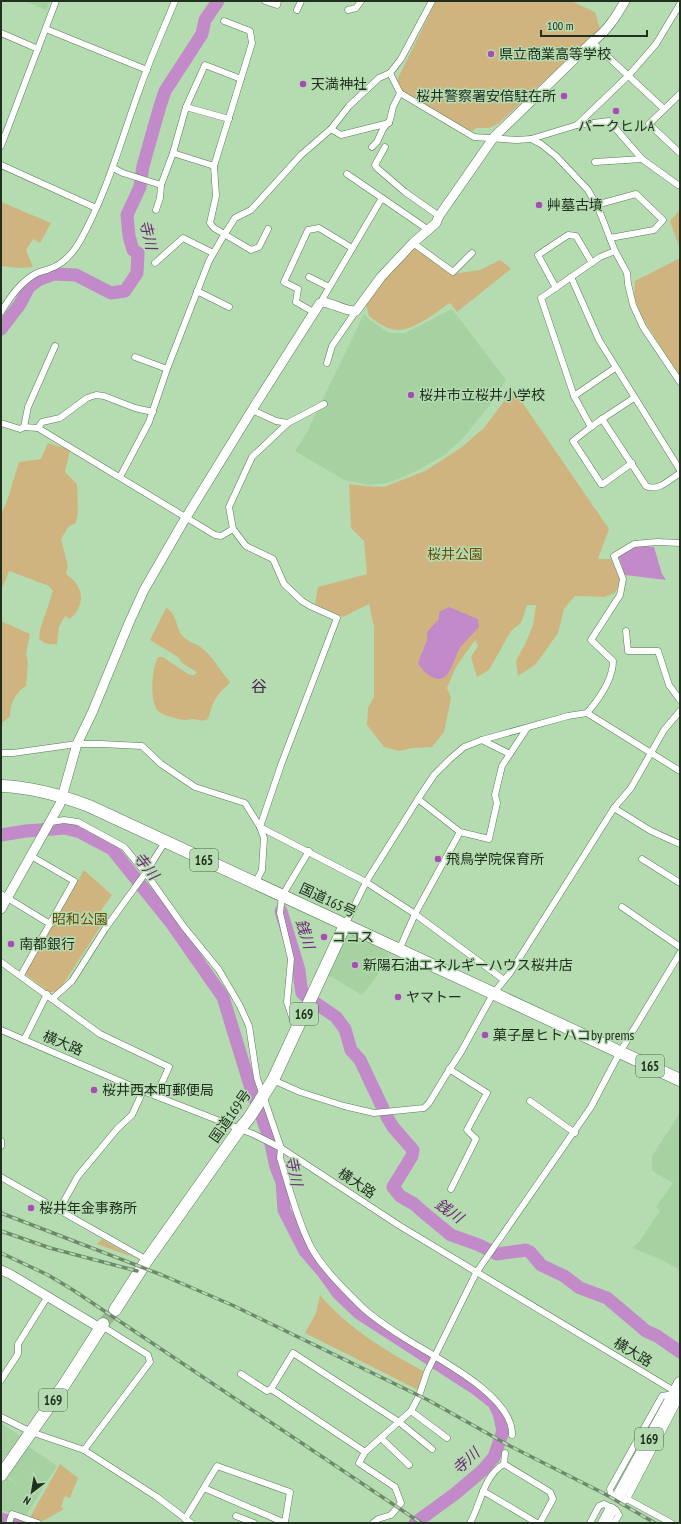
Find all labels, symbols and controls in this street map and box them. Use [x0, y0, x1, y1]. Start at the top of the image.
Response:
scale bar [541, 12, 647, 38]
text: 100 m [547, 18, 574, 33]
place label: 県立商業高等学校 [499, 45, 611, 63]
marker: 県立商業高等学校 [486, 49, 496, 59]
place label: 天満神社 [311, 75, 367, 93]
marker: 天満神社 [298, 79, 308, 89]
place label: 桜井警察署安倍駐在所 [416, 87, 556, 105]
marker: 桜井警察署安倍駐在所 [559, 91, 569, 101]
marker: パークヒルA [611, 106, 621, 116]
place label: パークヒルA [578, 117, 655, 135]
place label: 艸墓古墳 [547, 196, 603, 214]
marker: 艸墓古墳 [534, 200, 544, 210]
water label: 寺川 [136, 218, 162, 254]
place label: 桜井市立桜井小学校 [419, 386, 545, 404]
marker: 桜井市立桜井小学校 [406, 390, 416, 400]
park label: 桜井公園 [427, 545, 483, 563]
district label: 谷 [251, 676, 267, 696]
water label: 寺川 [130, 848, 164, 885]
road number: 165 [190, 849, 218, 871]
place label: 飛鳥学院保育所 [446, 850, 544, 868]
marker: 飛鳥学院保育所 [433, 854, 443, 864]
street label: 国道165号 [297, 879, 359, 921]
park label: 昭和公園 [52, 910, 108, 928]
water label: 銭川 [292, 917, 320, 953]
place label: ココス [332, 928, 374, 946]
marker: ココス [319, 932, 329, 942]
place label: 南都銀行 [19, 935, 75, 953]
marker: 南都銀行 [6, 939, 16, 949]
place label: 新陽石油エネルギーハウス桜井店 [363, 956, 573, 974]
marker: 新陽石油エネルギーハウス桜井店 [350, 960, 360, 970]
place label: ヤマトー [406, 988, 462, 1006]
marker: ヤマトー [393, 992, 403, 1002]
road number: 169 [290, 1003, 318, 1025]
place label: 菓子屋ヒトハコby prems [493, 1026, 635, 1044]
street label: 横大路 [40, 1027, 86, 1059]
marker: 菓子屋ヒトハコby prems [480, 1030, 490, 1040]
road number: 165 [636, 1055, 664, 1077]
place label: 桜井西本町郵便局 [102, 1081, 214, 1099]
marker: 桜井西本町郵便局 [89, 1085, 99, 1095]
street label: 国道169号 [205, 1086, 255, 1146]
water label: 寺川 [282, 1154, 307, 1189]
street label: 横大路 [335, 1164, 379, 1202]
water label: 銭川 [432, 1194, 469, 1228]
place label: 桜井年金事務所 [39, 1199, 137, 1217]
marker: 桜井年金事務所 [26, 1203, 36, 1213]
street label: 横大路 [610, 1333, 656, 1371]
road number: 169 [39, 1389, 67, 1411]
road number: 169 [635, 1428, 663, 1450]
water label: 寺川 [448, 1442, 485, 1478]
north arrow [12, 1472, 52, 1512]
text: N [21, 1493, 33, 1508]

